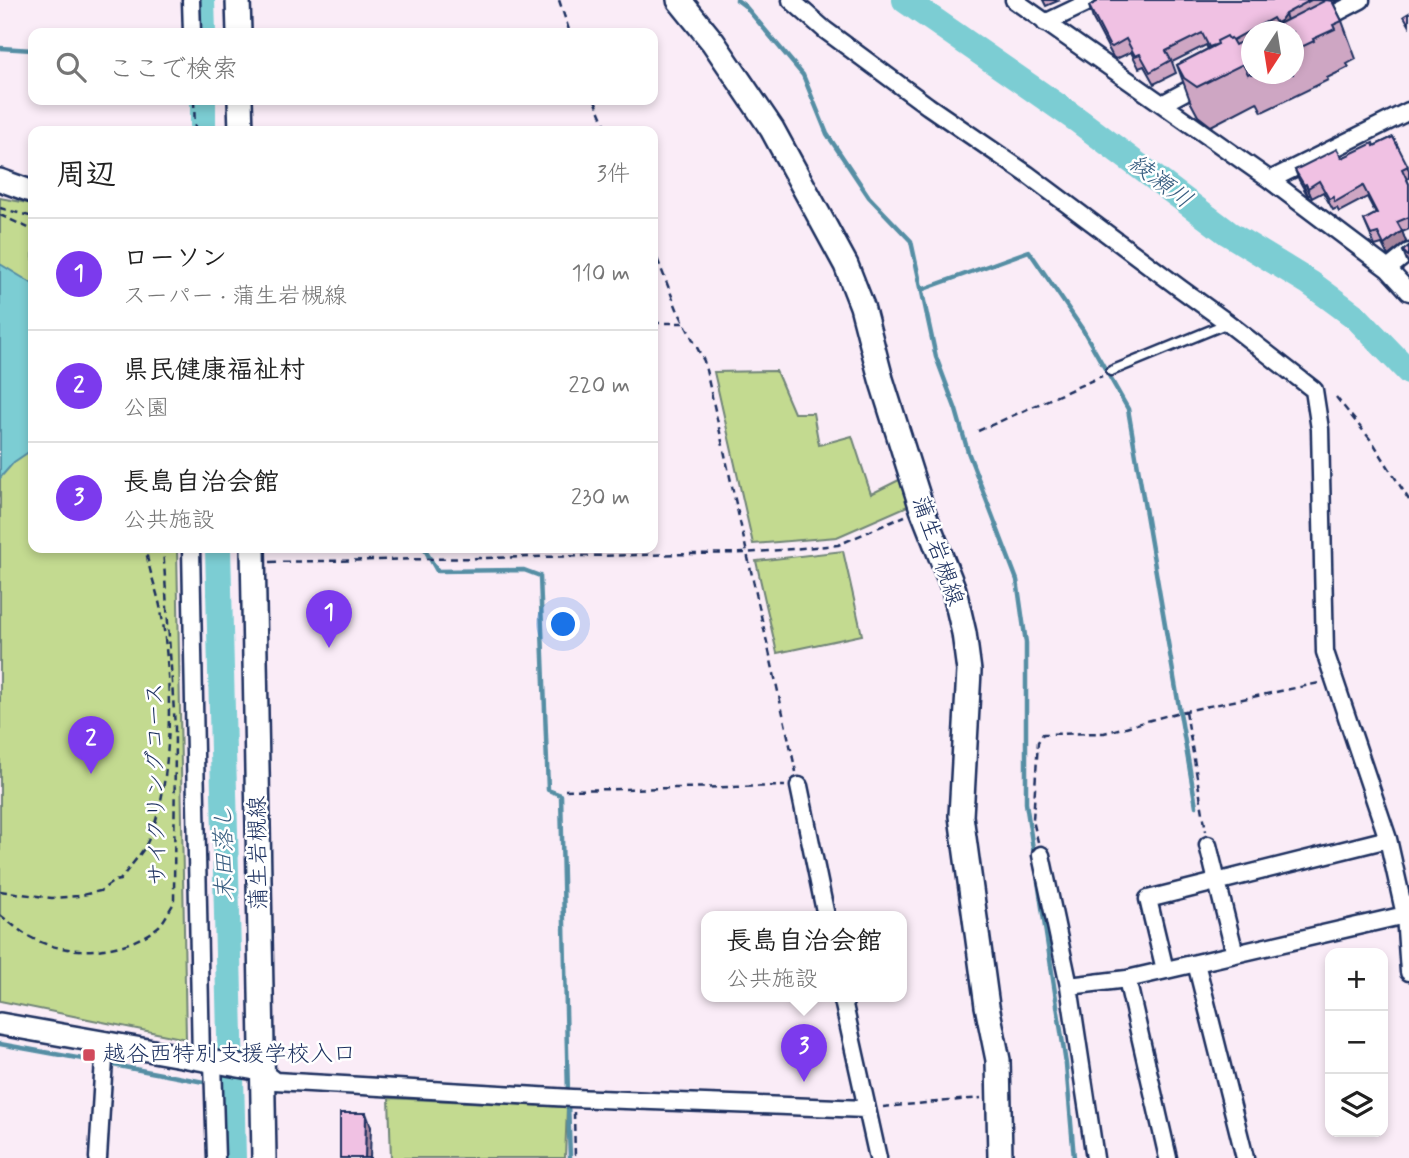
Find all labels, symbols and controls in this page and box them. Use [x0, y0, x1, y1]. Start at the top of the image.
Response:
north arrow [1241, 21, 1304, 84]
search box [28, 28, 658, 105]
icon: search [52, 48, 90, 86]
text: ここで検索 [108, 53, 238, 87]
water label: 綾瀬川 [1122, 148, 1198, 216]
text: 周辺 [56, 156, 116, 195]
text: 3件 [597, 160, 630, 190]
text: ローソン [123, 242, 227, 276]
text: 1 [74, 259, 84, 289]
text: 110 m [571, 259, 630, 289]
text: スーパー · 蒲生岩槻線 [123, 282, 347, 312]
text: 県民健康福祉村 [123, 354, 305, 388]
text: 2 [73, 371, 85, 401]
text: 220 m [568, 371, 630, 401]
text: 公園 [123, 394, 169, 424]
text: 長島自治会館 [123, 466, 279, 500]
text: 3 [74, 483, 84, 513]
text: 230 m [571, 483, 630, 513]
street label: 蒲生岩槻線 [904, 492, 970, 610]
text: 公共施設 [123, 506, 215, 536]
pin: 1 [306, 590, 352, 648]
your location [546, 607, 580, 641]
street label: サイクリングコース [140, 682, 174, 886]
pin: 2 [68, 716, 114, 774]
street label: 蒲生岩槻線 [243, 795, 275, 911]
water label: 末田落し [209, 805, 241, 901]
popup [701, 911, 907, 1002]
text: 長島自治会館 [726, 925, 882, 959]
map controls [1325, 948, 1388, 1137]
button: + [1325, 948, 1388, 1011]
text: 公共施設 [726, 965, 818, 995]
button: − [1325, 1011, 1388, 1074]
pin: 3 [781, 1024, 827, 1082]
place label: 越谷西特別支援学校入口 [103, 1040, 356, 1070]
marker: 越谷西特別支援学校入口 [81, 1047, 97, 1063]
button: layers [1325, 1074, 1388, 1137]

